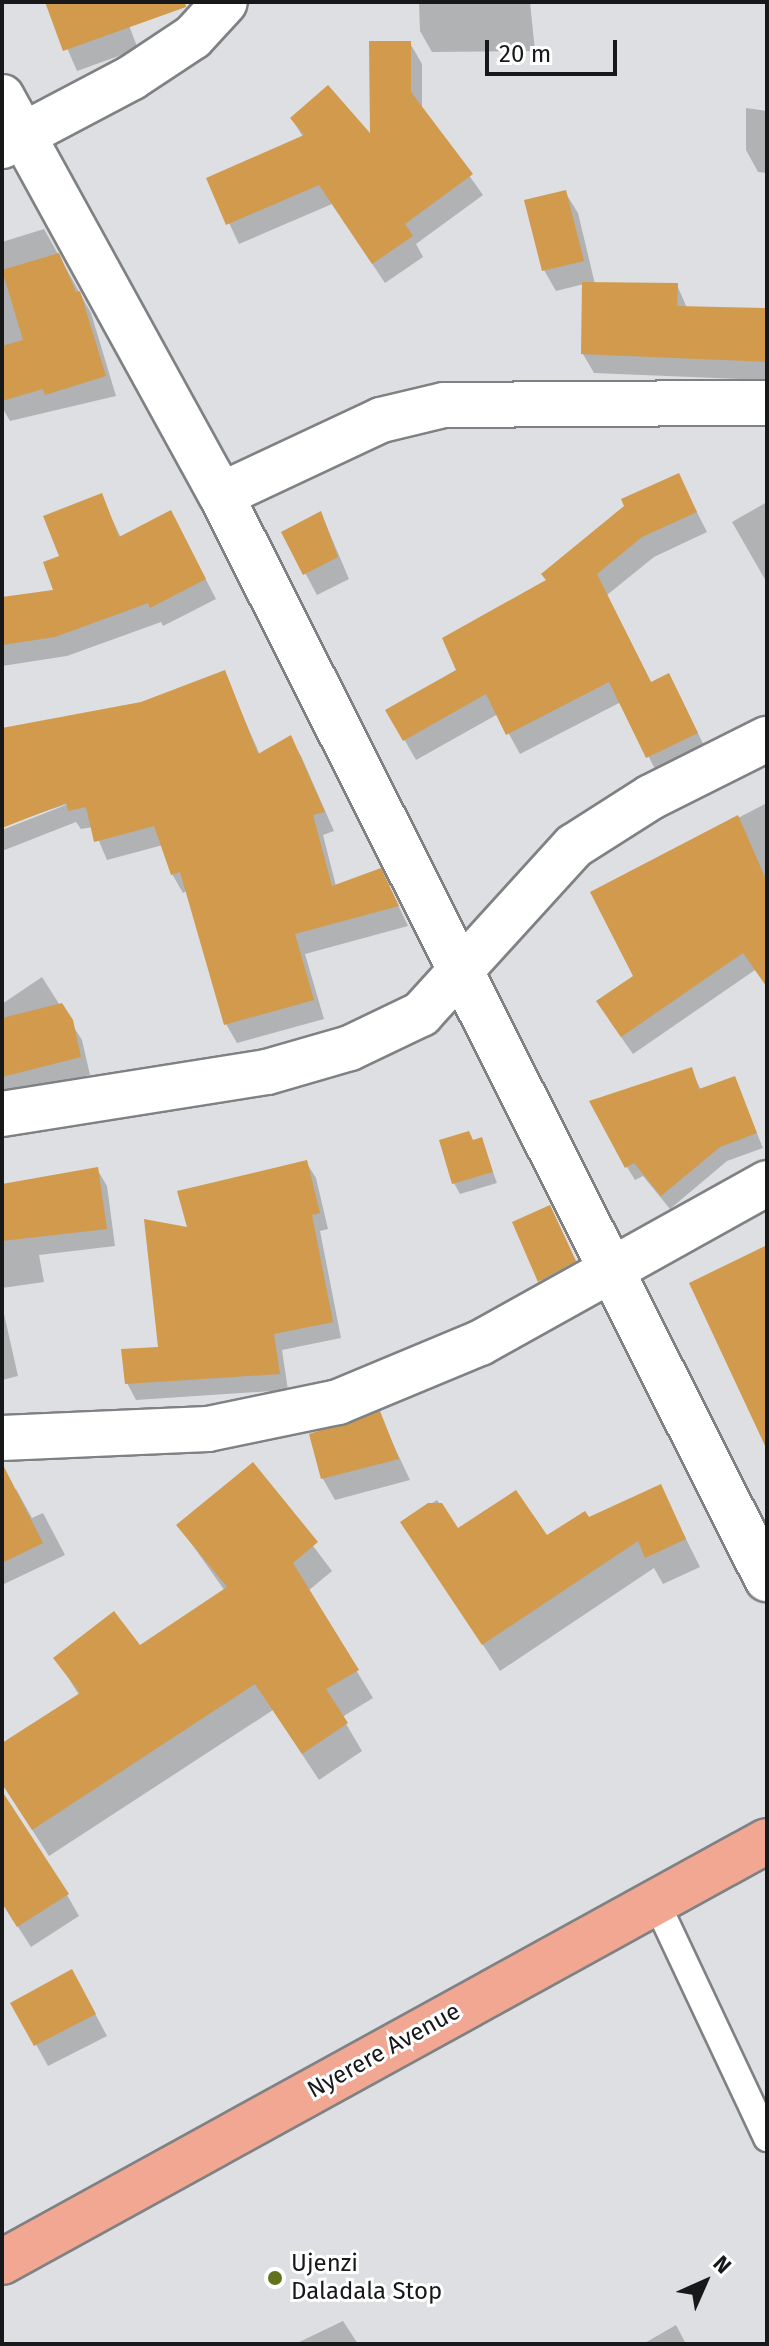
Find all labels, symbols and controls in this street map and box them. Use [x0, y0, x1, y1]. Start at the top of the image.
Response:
scale bar [489, 24, 621, 74]
text: 20 m [499, 40, 551, 68]
street label: Nyerere Avenue [302, 1997, 466, 2105]
north arrow [665, 2242, 745, 2322]
place label: Ujenzi Daladala Stop [291, 2250, 442, 2306]
text: N [708, 2250, 737, 2279]
marker: Ujenzi Daladala Stop [266, 2269, 284, 2287]

